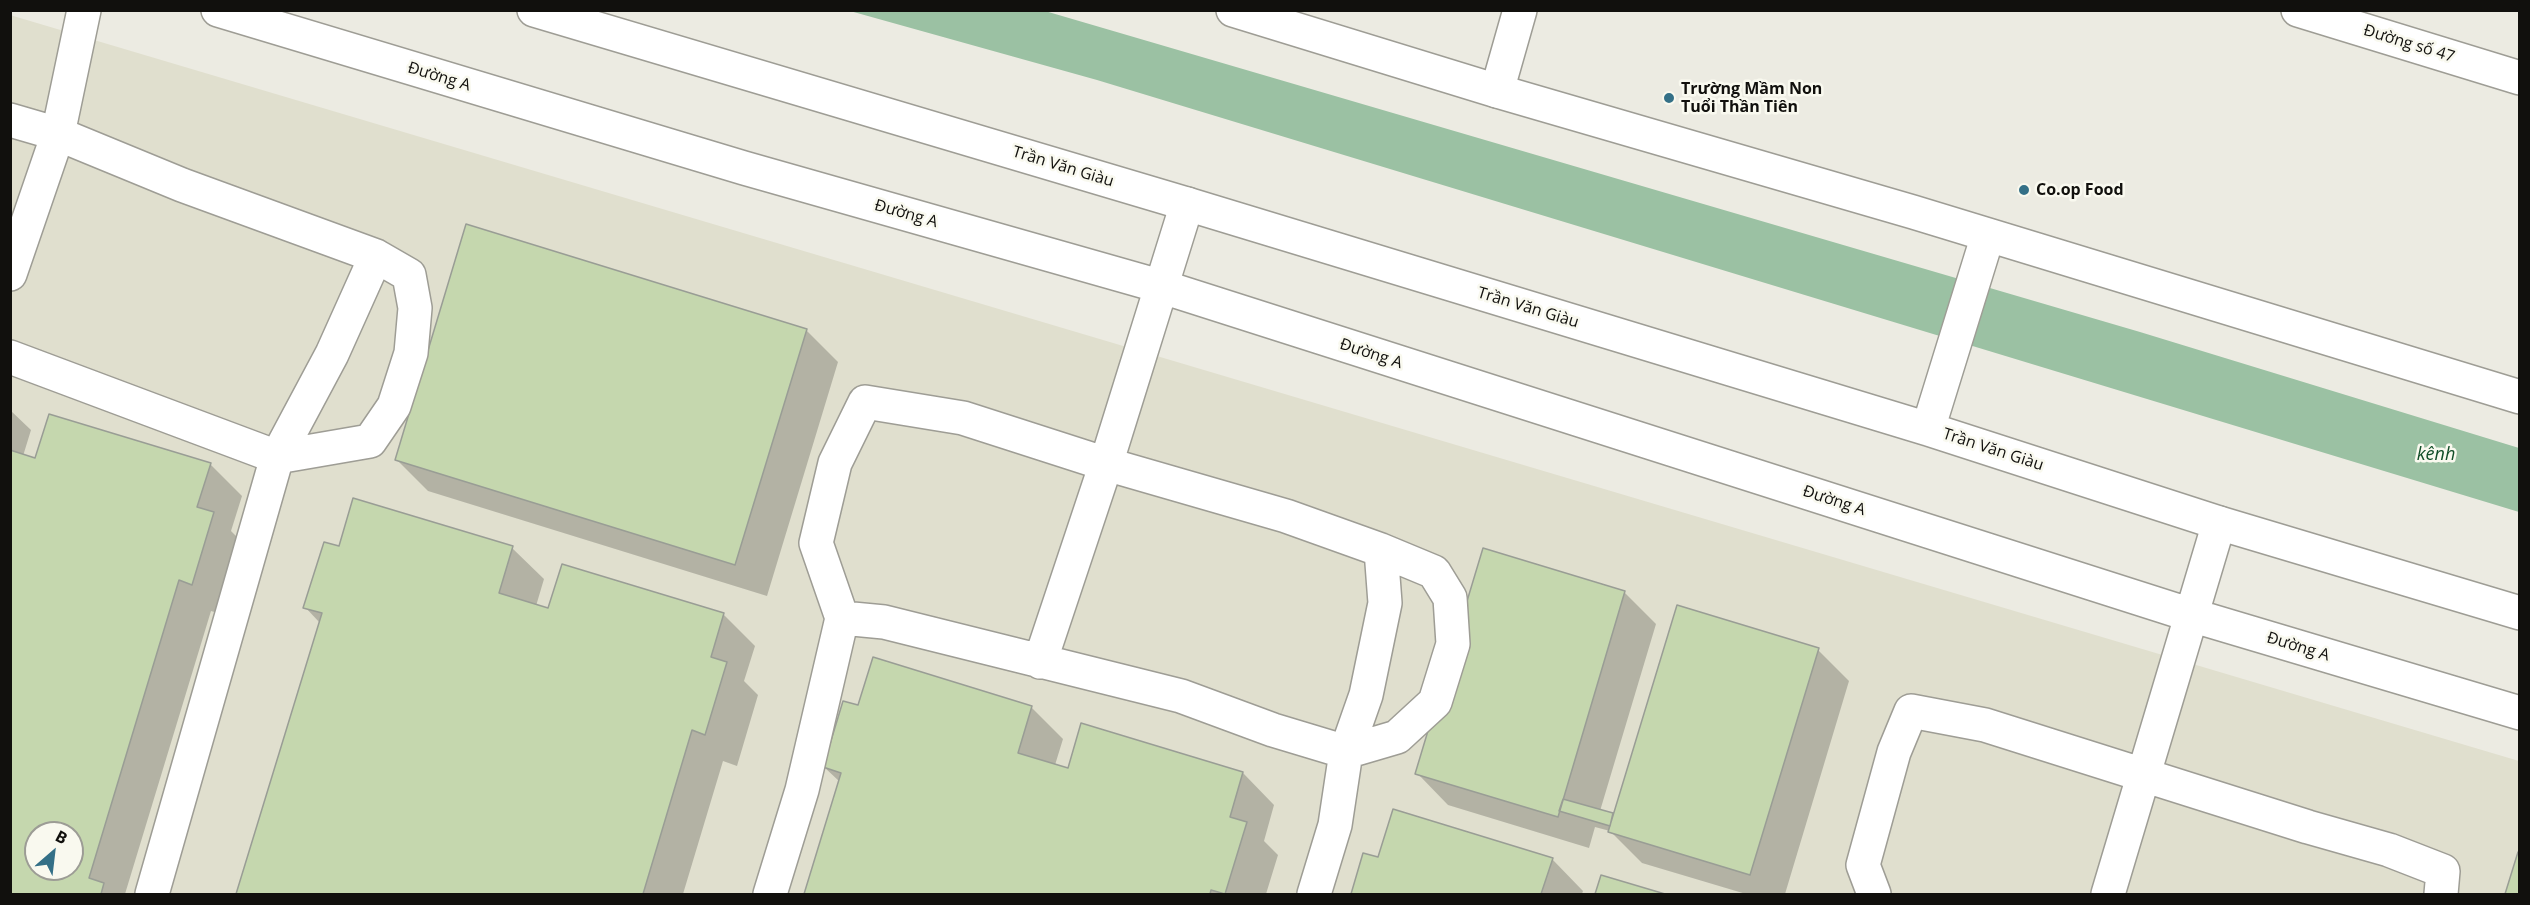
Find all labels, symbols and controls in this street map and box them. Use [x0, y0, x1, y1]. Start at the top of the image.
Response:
street label: Đường số 47 [2361, 21, 2457, 67]
street label: Đường A [405, 58, 473, 96]
place label: Trường Mầm Non Tuổi Thần Tiên [1681, 79, 1822, 117]
marker: Trường Mầm Non Tuổi Thần Tiên [1662, 91, 1676, 105]
street label: Trần Văn Giàu [1010, 142, 1116, 192]
place label: Co.op Food [2036, 180, 2124, 200]
marker: Co.op Food [2017, 183, 2031, 197]
street label: Đường A [872, 196, 940, 232]
street label: Trần Văn Giàu [1475, 283, 1581, 333]
street label: Đường A [1337, 335, 1405, 373]
street label: Trần Văn Giàu [1940, 425, 2046, 475]
water label: kênh [2417, 444, 2455, 466]
street label: Đường A [1800, 482, 1868, 520]
street label: Đường A [2264, 628, 2332, 666]
north arrow [24, 821, 84, 881]
text: B [52, 825, 71, 849]

